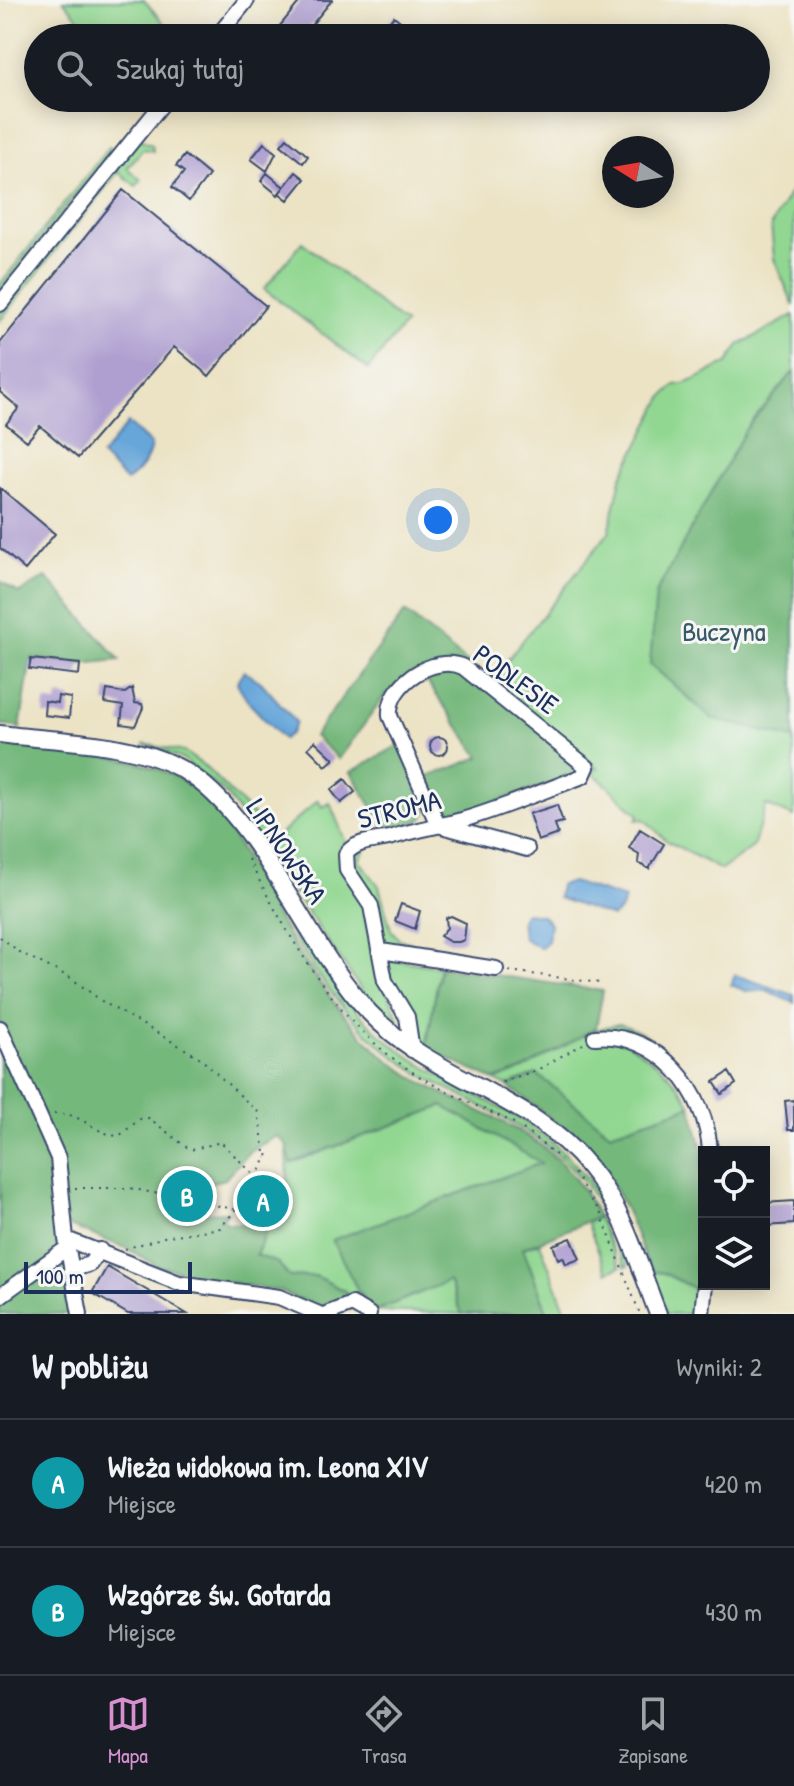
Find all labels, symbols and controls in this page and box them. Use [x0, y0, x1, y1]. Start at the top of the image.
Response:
search box [24, 24, 770, 112]
icon: search [52, 46, 96, 90]
text: Szukaj tutaj [116, 48, 244, 88]
north arrow [602, 136, 674, 208]
your location [418, 500, 458, 540]
park label: Buczyna [682, 612, 766, 650]
street label: PODLESIE [466, 635, 566, 723]
street label: STROMA [353, 780, 445, 838]
street label: LIPNOWSKA [238, 791, 336, 911]
map controls [698, 1146, 770, 1290]
button: locate [698, 1146, 770, 1218]
pin: B [161, 1166, 213, 1226]
pin: A [237, 1171, 289, 1231]
button: layers [698, 1218, 770, 1290]
scale bar [24, 1258, 192, 1294]
text: 100 m [36, 1261, 84, 1291]
text: W pobliżu [32, 1343, 148, 1389]
text: Wyniki: 2 [677, 1349, 762, 1384]
text: Wieża widokowa im. Leona XIV [108, 1446, 428, 1486]
text: A [52, 1466, 64, 1501]
text: 420 m [705, 1466, 762, 1501]
text: Miejsce [108, 1486, 176, 1521]
text: Wzgórze św. Gotarda [108, 1574, 330, 1614]
text: B [51, 1594, 65, 1629]
text: 430 m [705, 1594, 762, 1629]
text: Miejsce [108, 1614, 176, 1649]
tab: Mapa [106, 1692, 150, 1770]
tab: Trasa [362, 1692, 406, 1770]
tab: Zapisane [618, 1692, 688, 1770]

